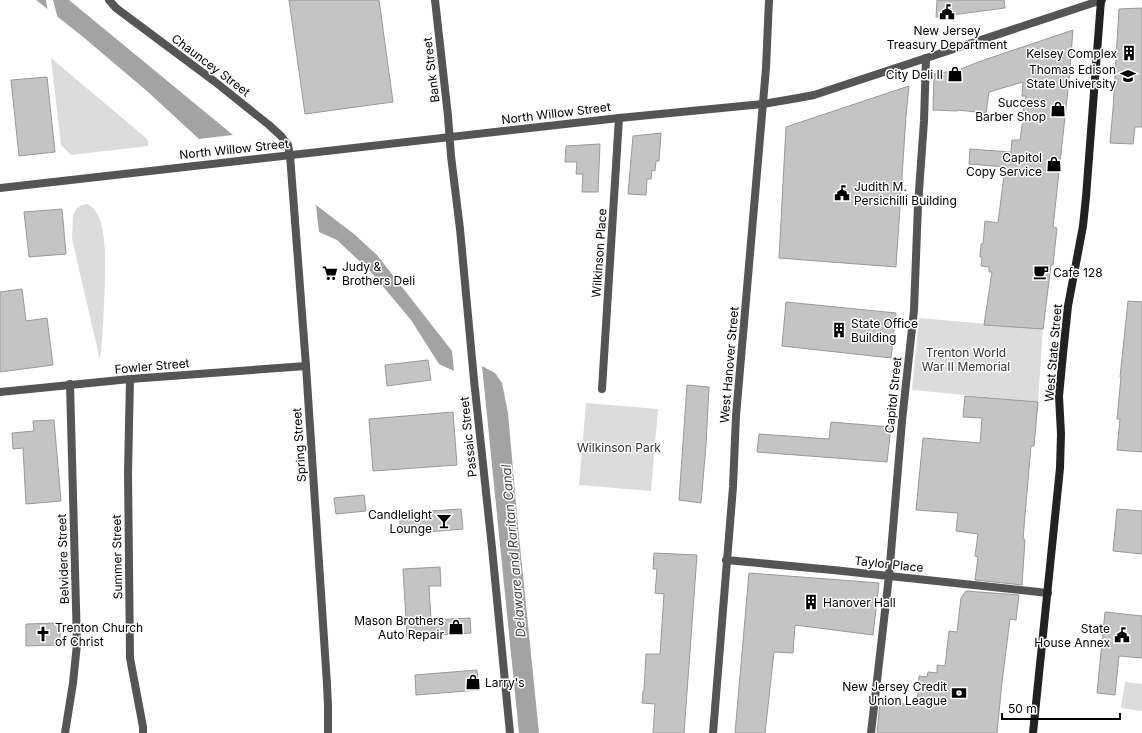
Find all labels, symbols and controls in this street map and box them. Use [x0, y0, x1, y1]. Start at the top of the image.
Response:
public building icon: New Jersey Treasury Department [938, 3, 956, 21]
place label: New Jersey Treasury Department [887, 23, 1007, 52]
street label: Chauncey Street [169, 31, 253, 99]
street label: Bank Street [420, 37, 442, 103]
building icon: Kelsey Complex [1120, 44, 1138, 62]
place label: Kelsey Complex [1026, 46, 1117, 61]
place label: Thomas Edison State University [1026, 62, 1116, 91]
shop icon: City Deli II [946, 65, 964, 83]
place label: City Deli II [886, 67, 943, 82]
school or university icon: Thomas Edison State University [1119, 67, 1137, 85]
place label: Success Barber Shop [975, 95, 1046, 124]
street label: North Willow Street [501, 99, 612, 127]
shop icon: Success Barber Shop [1049, 100, 1067, 118]
street label: North Willow Street [179, 136, 290, 162]
place label: Capitol Copy Service [966, 150, 1042, 179]
shop icon: Capitol Copy Service [1045, 155, 1063, 173]
place label: Judith M. Persichilli Building [854, 179, 957, 208]
public building icon: Judith M. Persichilli Building [833, 184, 851, 202]
street label: Wilkinson Place [588, 208, 610, 298]
place label: Judy & Brothers Deli [342, 259, 415, 288]
cafe icon: Cafe 128 [1032, 263, 1050, 281]
supermarket icon: Judy & Brothers Deli [321, 264, 339, 282]
place label: Cafe 128 [1053, 265, 1103, 280]
street label: West State Street [1041, 303, 1065, 403]
street label: West Hanover Street [716, 306, 742, 424]
place label: State Office Building [851, 316, 918, 345]
building icon: State Office Building [830, 321, 848, 339]
park label: Trenton World War II Memorial [922, 345, 1010, 374]
street label: Fowler Street [114, 355, 190, 377]
street label: Capitol Street [882, 356, 904, 434]
street label: Passaic Street [456, 396, 480, 478]
street label: Spring Street [289, 407, 309, 483]
park label: Wilkinson Park [577, 440, 661, 455]
water label: Delaware and Raritan Canal [497, 463, 529, 638]
place label: Candlelight Lounge [368, 507, 432, 536]
bar icon: Candlelight Lounge [435, 512, 453, 530]
street label: Belvidere Street [54, 514, 72, 604]
street label: Summer Street [109, 515, 125, 599]
street label: Taylor Place [854, 553, 924, 575]
building icon: Hanover Hall [802, 593, 820, 611]
place label: Hanover Hall [823, 595, 896, 610]
place label: Mason Brothers Auto Repair [354, 613, 444, 642]
shop icon: Mason Brothers Auto Repair [447, 618, 465, 636]
place label: Trenton Church of Christ [55, 620, 143, 649]
place label: State House Annex [1034, 621, 1110, 650]
church icon: Trenton Church of Christ [34, 625, 52, 643]
public building icon: State House Annex [1113, 626, 1131, 644]
shop icon: Larry's [464, 673, 482, 691]
place label: Larry's [485, 675, 525, 690]
place label: New Jersey Credit Union League [842, 679, 947, 708]
bank icon: New Jersey Credit Union League [950, 684, 968, 702]
scale bar [1002, 695, 1120, 721]
text: 50 m [1008, 701, 1037, 716]

